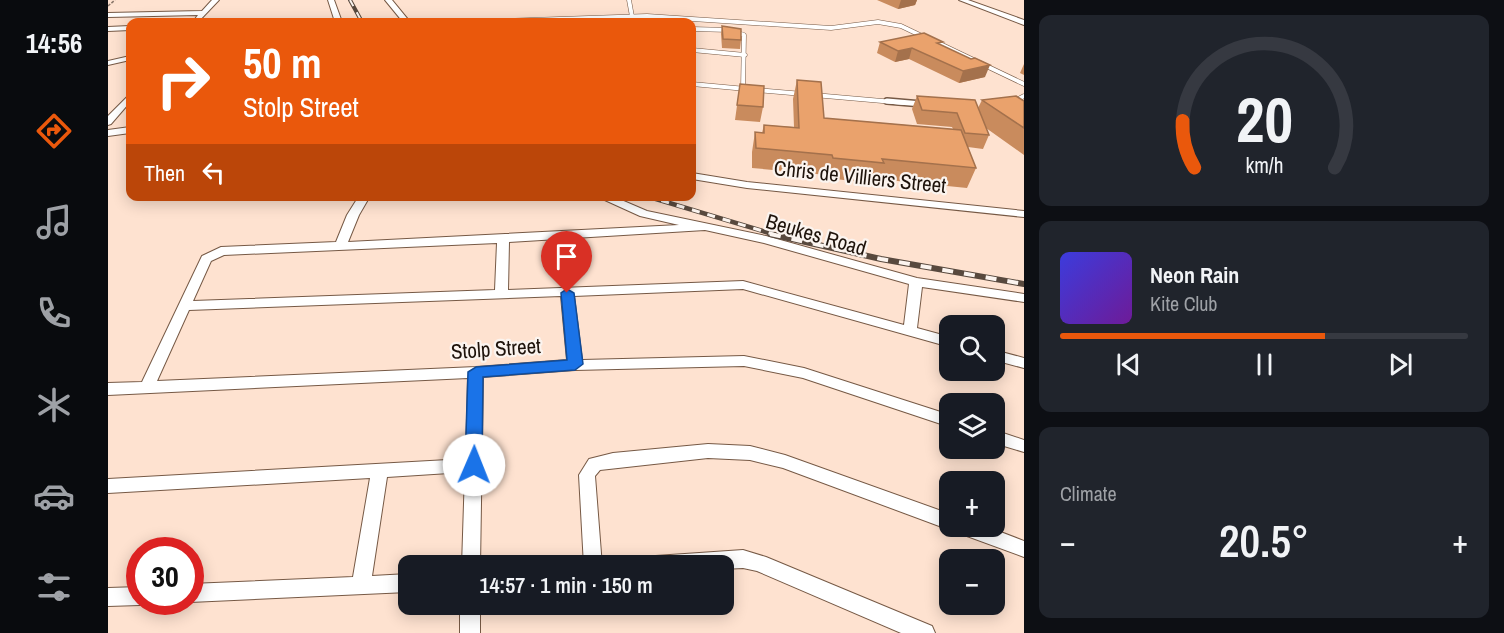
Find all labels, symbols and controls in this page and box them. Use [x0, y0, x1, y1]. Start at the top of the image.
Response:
text: 14:56 [26, 25, 82, 61]
text: 50 m [243, 35, 322, 91]
icon: right [144, 42, 222, 120]
text: 20 [1236, 77, 1292, 161]
text: Stolp Street [243, 89, 359, 125]
icon: directions [33, 110, 75, 152]
text: km/h [1245, 151, 1283, 180]
street label: Chris de Villiers Street [773, 153, 948, 200]
icon: left [197, 156, 230, 189]
text: Then [144, 158, 185, 188]
icon: music [33, 201, 75, 243]
street label: Beukes Road [762, 206, 870, 263]
pin [541, 231, 592, 293]
icon: arrive [550, 240, 583, 273]
text: Neon Rain [1150, 260, 1239, 290]
text: Kite Club [1150, 290, 1217, 317]
icon: phone [33, 292, 75, 334]
map controls [939, 315, 1005, 615]
button: search [939, 315, 1005, 381]
street label: Stolp Street [450, 331, 542, 366]
icon: previous [1112, 348, 1145, 381]
icon: pause [1248, 348, 1281, 381]
icon: next [1384, 348, 1417, 381]
icon: climate [33, 384, 75, 426]
button: layers [939, 393, 1005, 459]
position arrow [442, 433, 506, 497]
button: + [939, 471, 1005, 537]
icon: car [33, 475, 75, 517]
text: Climate [1060, 480, 1117, 507]
text: 20.5° [1219, 510, 1309, 571]
text: − [1060, 519, 1076, 563]
text: + [1452, 519, 1468, 563]
speed limit sign: 30 [126, 537, 204, 615]
button: − [939, 549, 1005, 615]
icon: filters [33, 566, 75, 608]
text: 14:57 · 1 min · 150 m [479, 570, 653, 600]

